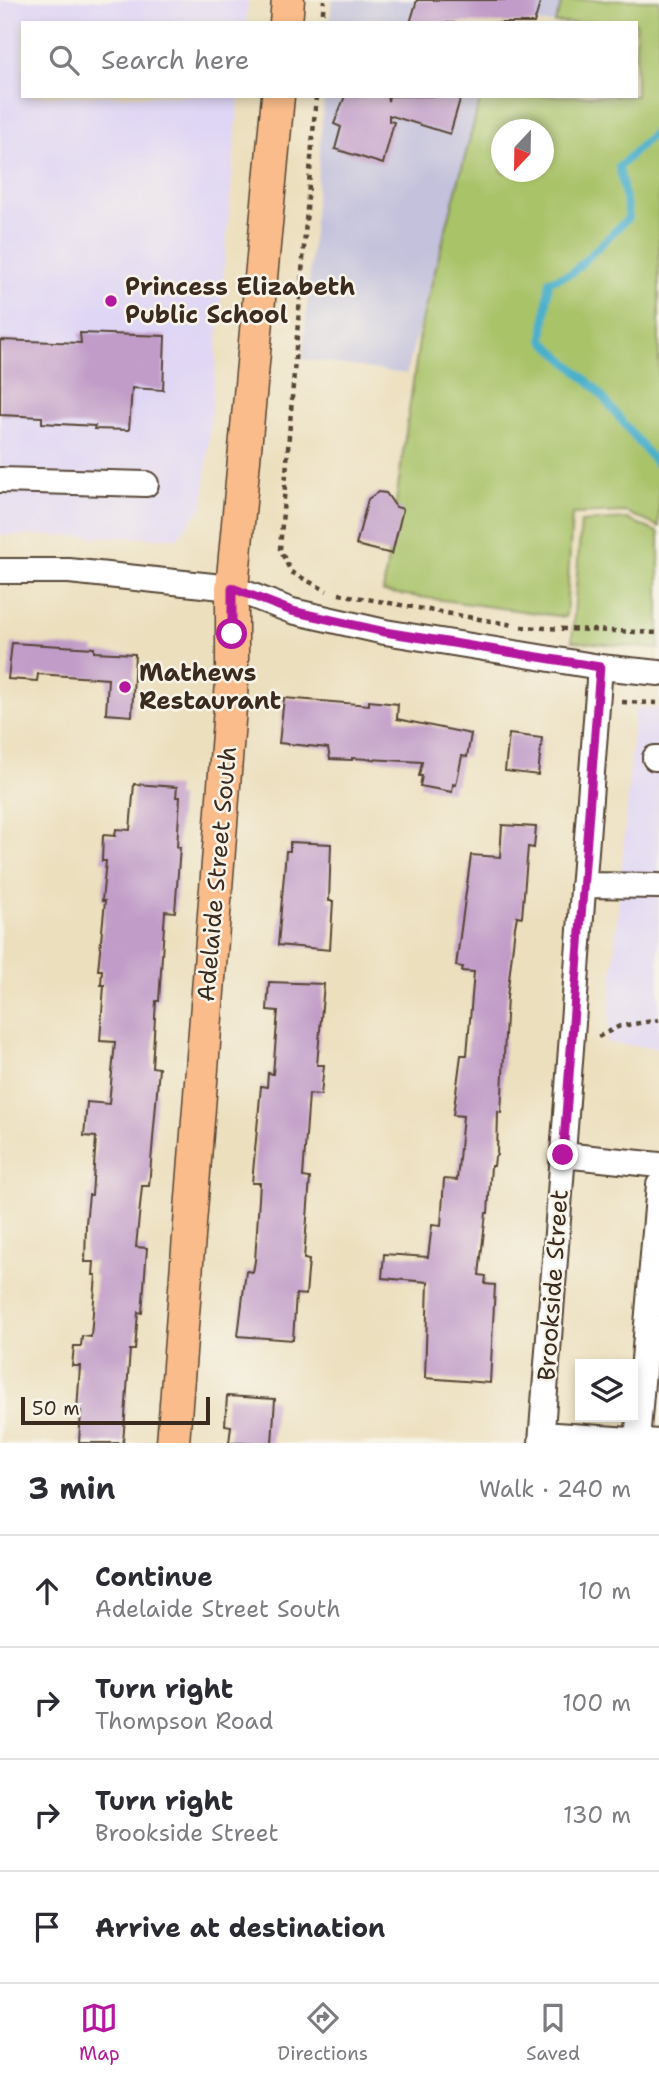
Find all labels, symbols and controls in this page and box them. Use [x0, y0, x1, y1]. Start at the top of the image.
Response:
search box [21, 21, 638, 98]
icon: search [45, 41, 83, 79]
text: Search here [101, 42, 250, 77]
north arrow [491, 119, 554, 182]
place label: Princess Elizabeth Public School [125, 271, 355, 331]
marker: Princess Elizabeth Public School [103, 293, 119, 309]
route start [216, 618, 247, 649]
place label: Mathews Restaurant [139, 657, 281, 717]
marker: Mathews Restaurant [117, 679, 133, 695]
street label: Adelaide Street South [190, 745, 244, 1003]
route end [547, 1139, 578, 1170]
street label: Brookside Street [530, 1188, 576, 1382]
map controls [575, 1359, 638, 1422]
button: layers [575, 1359, 638, 1422]
scale bar [21, 1394, 210, 1426]
text: 50 m [32, 1396, 80, 1421]
text: 3 min [28, 1468, 115, 1509]
text: Walk · 240 m [479, 1474, 631, 1504]
text: Continue [95, 1559, 213, 1594]
icon: ahead [28, 1572, 66, 1610]
text: 10 m [578, 1576, 631, 1606]
text: Adelaide Street South [95, 1594, 341, 1624]
text: Turn right [95, 1671, 233, 1706]
icon: right [28, 1684, 66, 1722]
text: 100 m [562, 1688, 631, 1718]
text: Thompson Road [95, 1706, 273, 1736]
text: Turn right [95, 1783, 233, 1818]
icon: right [28, 1796, 66, 1834]
text: 130 m [563, 1800, 631, 1830]
text: Brookside Street [95, 1818, 279, 1848]
icon: arrive [28, 1908, 66, 1946]
text: Arrive at destination [95, 1910, 385, 1945]
tab: Map [79, 1999, 120, 2066]
tab: Directions [278, 1999, 368, 2066]
tab: Saved [526, 1999, 580, 2066]

